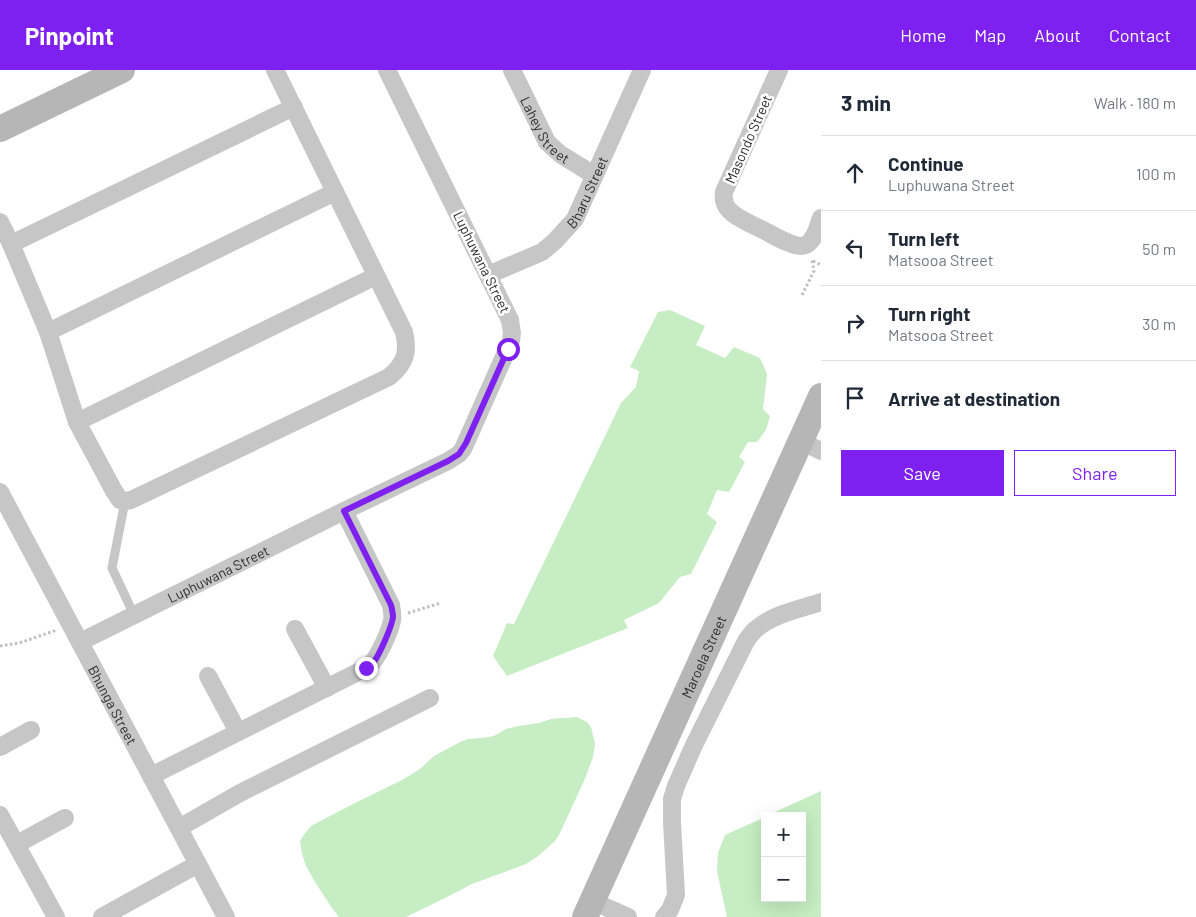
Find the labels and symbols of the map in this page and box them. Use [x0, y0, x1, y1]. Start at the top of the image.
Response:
street label: Masondo Street [721, 92, 775, 186]
street label: Lahey Street [518, 94, 573, 166]
street label: Bharu Street [563, 153, 611, 231]
street label: Luphuwana Street [450, 208, 514, 316]
route start [497, 338, 520, 361]
street label: Luphuwana Street [164, 541, 272, 606]
street label: Maroela Street [677, 613, 729, 700]
route end [355, 657, 378, 680]
street label: Bhunga Street [85, 662, 141, 747]

